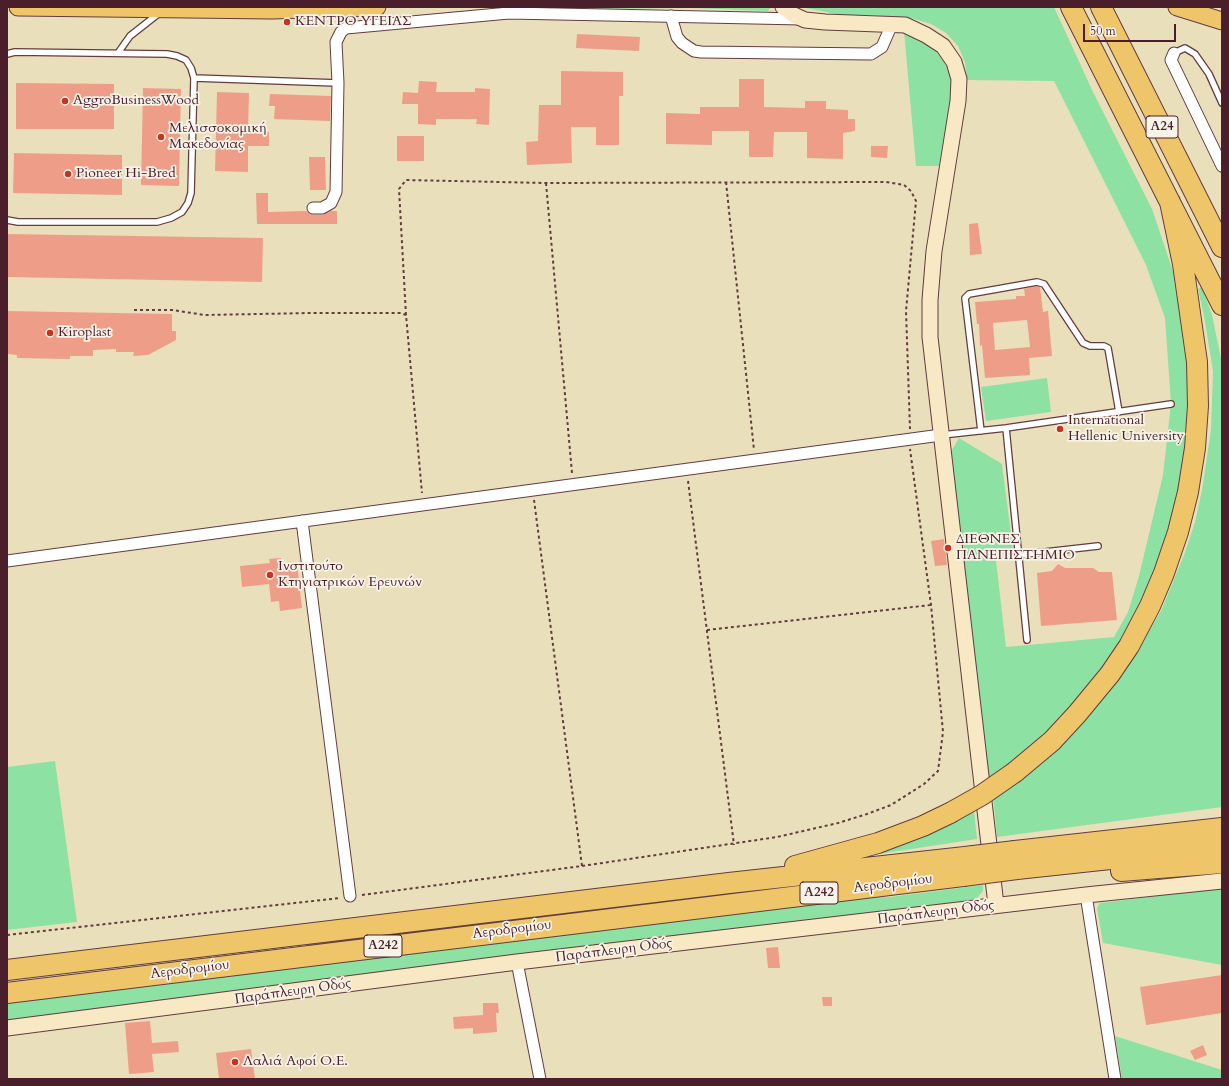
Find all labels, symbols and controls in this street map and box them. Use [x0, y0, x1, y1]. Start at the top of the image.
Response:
place label: ΚΕΝΤΡΟ ΥΓΕΙΑΣ [295, 14, 412, 30]
scale bar [1085, 16, 1178, 42]
marker: ΚΕΝΤΡΟ ΥΓΕΙΑΣ [282, 17, 292, 27]
text: 50 m [1090, 23, 1116, 39]
place label: AggroBusinessWood [73, 93, 199, 109]
marker: AggroBusinessWood [60, 96, 70, 106]
road number: Α24 [1146, 116, 1178, 138]
place label: Μελισσοκομική Μακεδονίας [169, 121, 267, 154]
marker: Μελισσοκομική Μακεδονίας [156, 132, 166, 142]
place label: Pioneer Hi-Bred [76, 166, 176, 182]
marker: Pioneer Hi-Bred [63, 169, 73, 179]
place label: Kiroplast [58, 325, 111, 341]
marker: Kiroplast [45, 328, 55, 338]
place label: International Hellenic University [1068, 413, 1184, 446]
marker: International Hellenic University [1055, 424, 1065, 434]
place label: ΔΙΕΘΝΕΣ ΠΑΝΕΠΙΣΤΗΜΙΟ [956, 532, 1075, 564]
marker: ΔΙΕΘΝΕΣ ΠΑΝΕΠΙΣΤΗΜΙΟ [943, 543, 953, 553]
place label: Ινστιτούτο Κτηνιατρικών Ερευνών [278, 559, 422, 592]
marker: Ινστιτούτο Κτηνιατρικών Ερευνών [265, 570, 275, 580]
street label: Αεροδρομίου [853, 871, 933, 897]
road number: Α242 [800, 882, 838, 904]
street label: Παράπλευρη Οδός [877, 897, 995, 929]
street label: Αεροδρομίου [472, 917, 552, 943]
road number: Α242 [364, 935, 402, 957]
street label: Παράπλευρη Οδός [555, 935, 673, 967]
street label: Αεροδρομίου [150, 957, 230, 983]
street label: Παράπλευρη Οδός [234, 975, 352, 1009]
place label: Λαλιά Αφοί Ο.Ε. [243, 1054, 348, 1070]
marker: Λαλιά Αφοί Ο.Ε. [230, 1057, 240, 1067]

